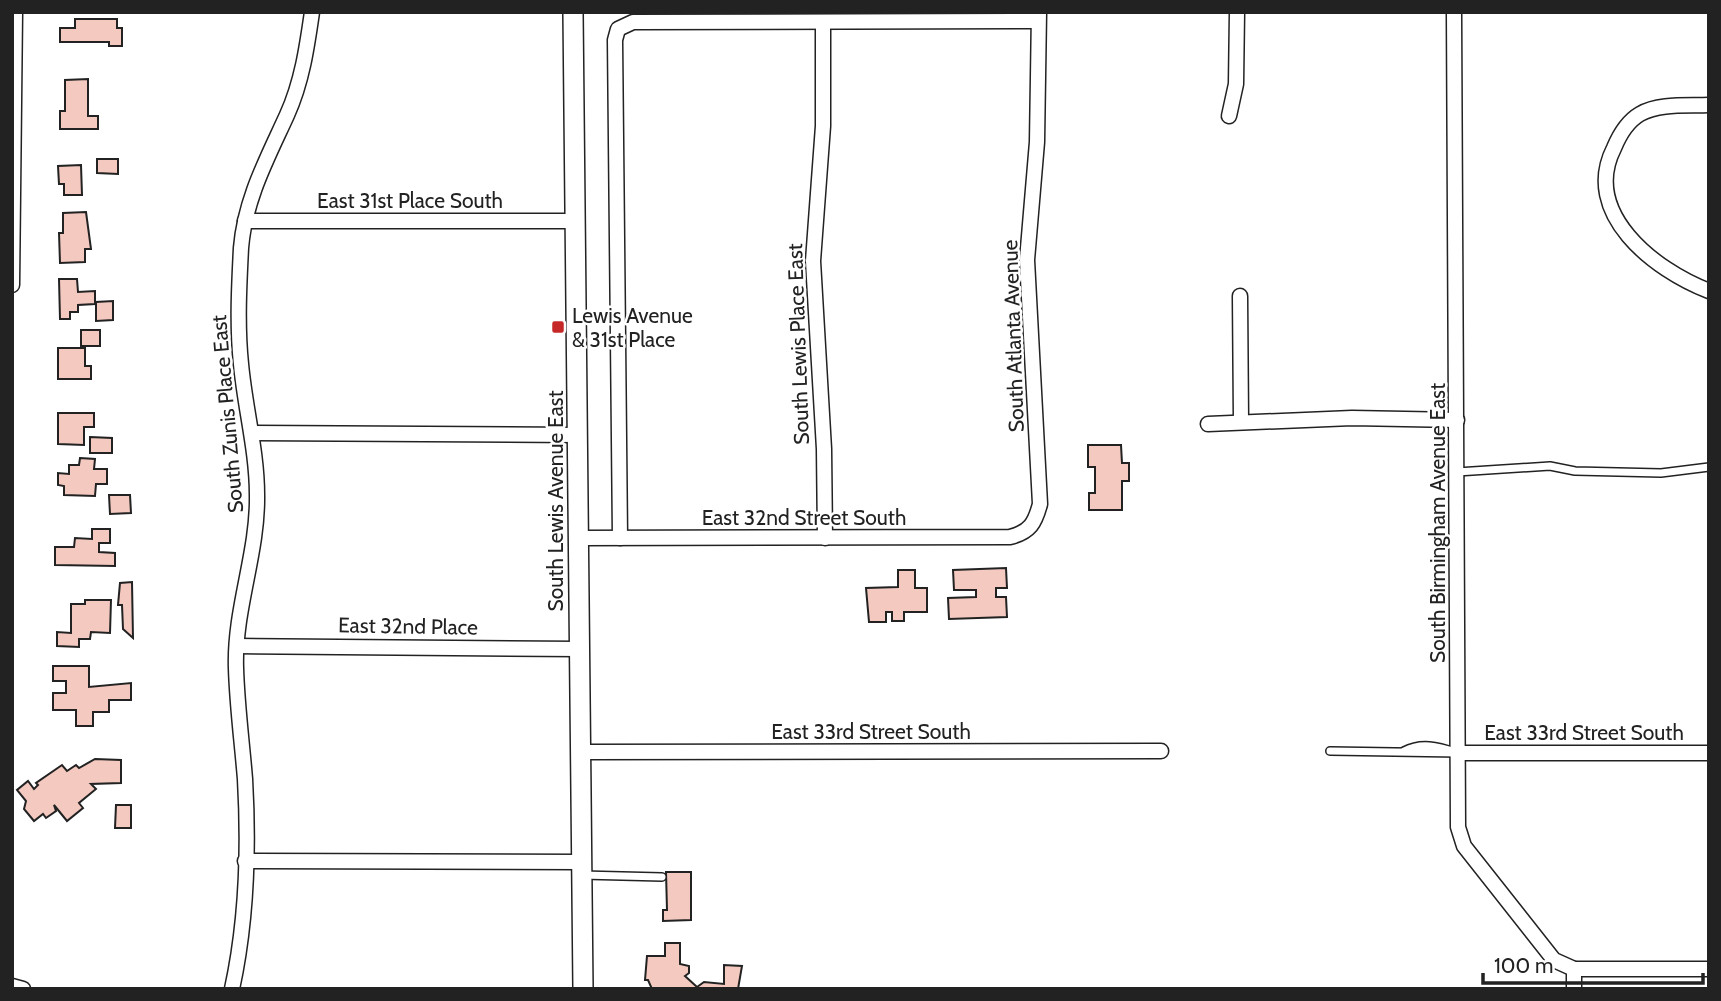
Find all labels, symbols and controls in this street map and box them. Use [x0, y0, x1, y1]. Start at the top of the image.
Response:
street label: East 31st Place South [317, 188, 503, 213]
street label: South Atlanta Avenue [997, 239, 1029, 433]
street label: South Lewis Place East [782, 243, 814, 445]
place label: Lewis Avenue & 31st Place [572, 303, 693, 352]
street label: South Zunis Place East [206, 314, 248, 514]
marker: Lewis Avenue & 31st Place [550, 319, 566, 335]
street label: South Birmingham Avenue East [1425, 383, 1450, 663]
street label: South Lewis Avenue East [543, 391, 568, 611]
street label: East 32nd Street South [702, 505, 906, 530]
street label: East 32nd Place [338, 612, 478, 640]
street label: East 33rd Street South [771, 719, 971, 744]
street label: East 33rd Street South [1484, 720, 1684, 745]
scale bar [1483, 942, 1704, 986]
text: 100 m [1494, 953, 1553, 978]

